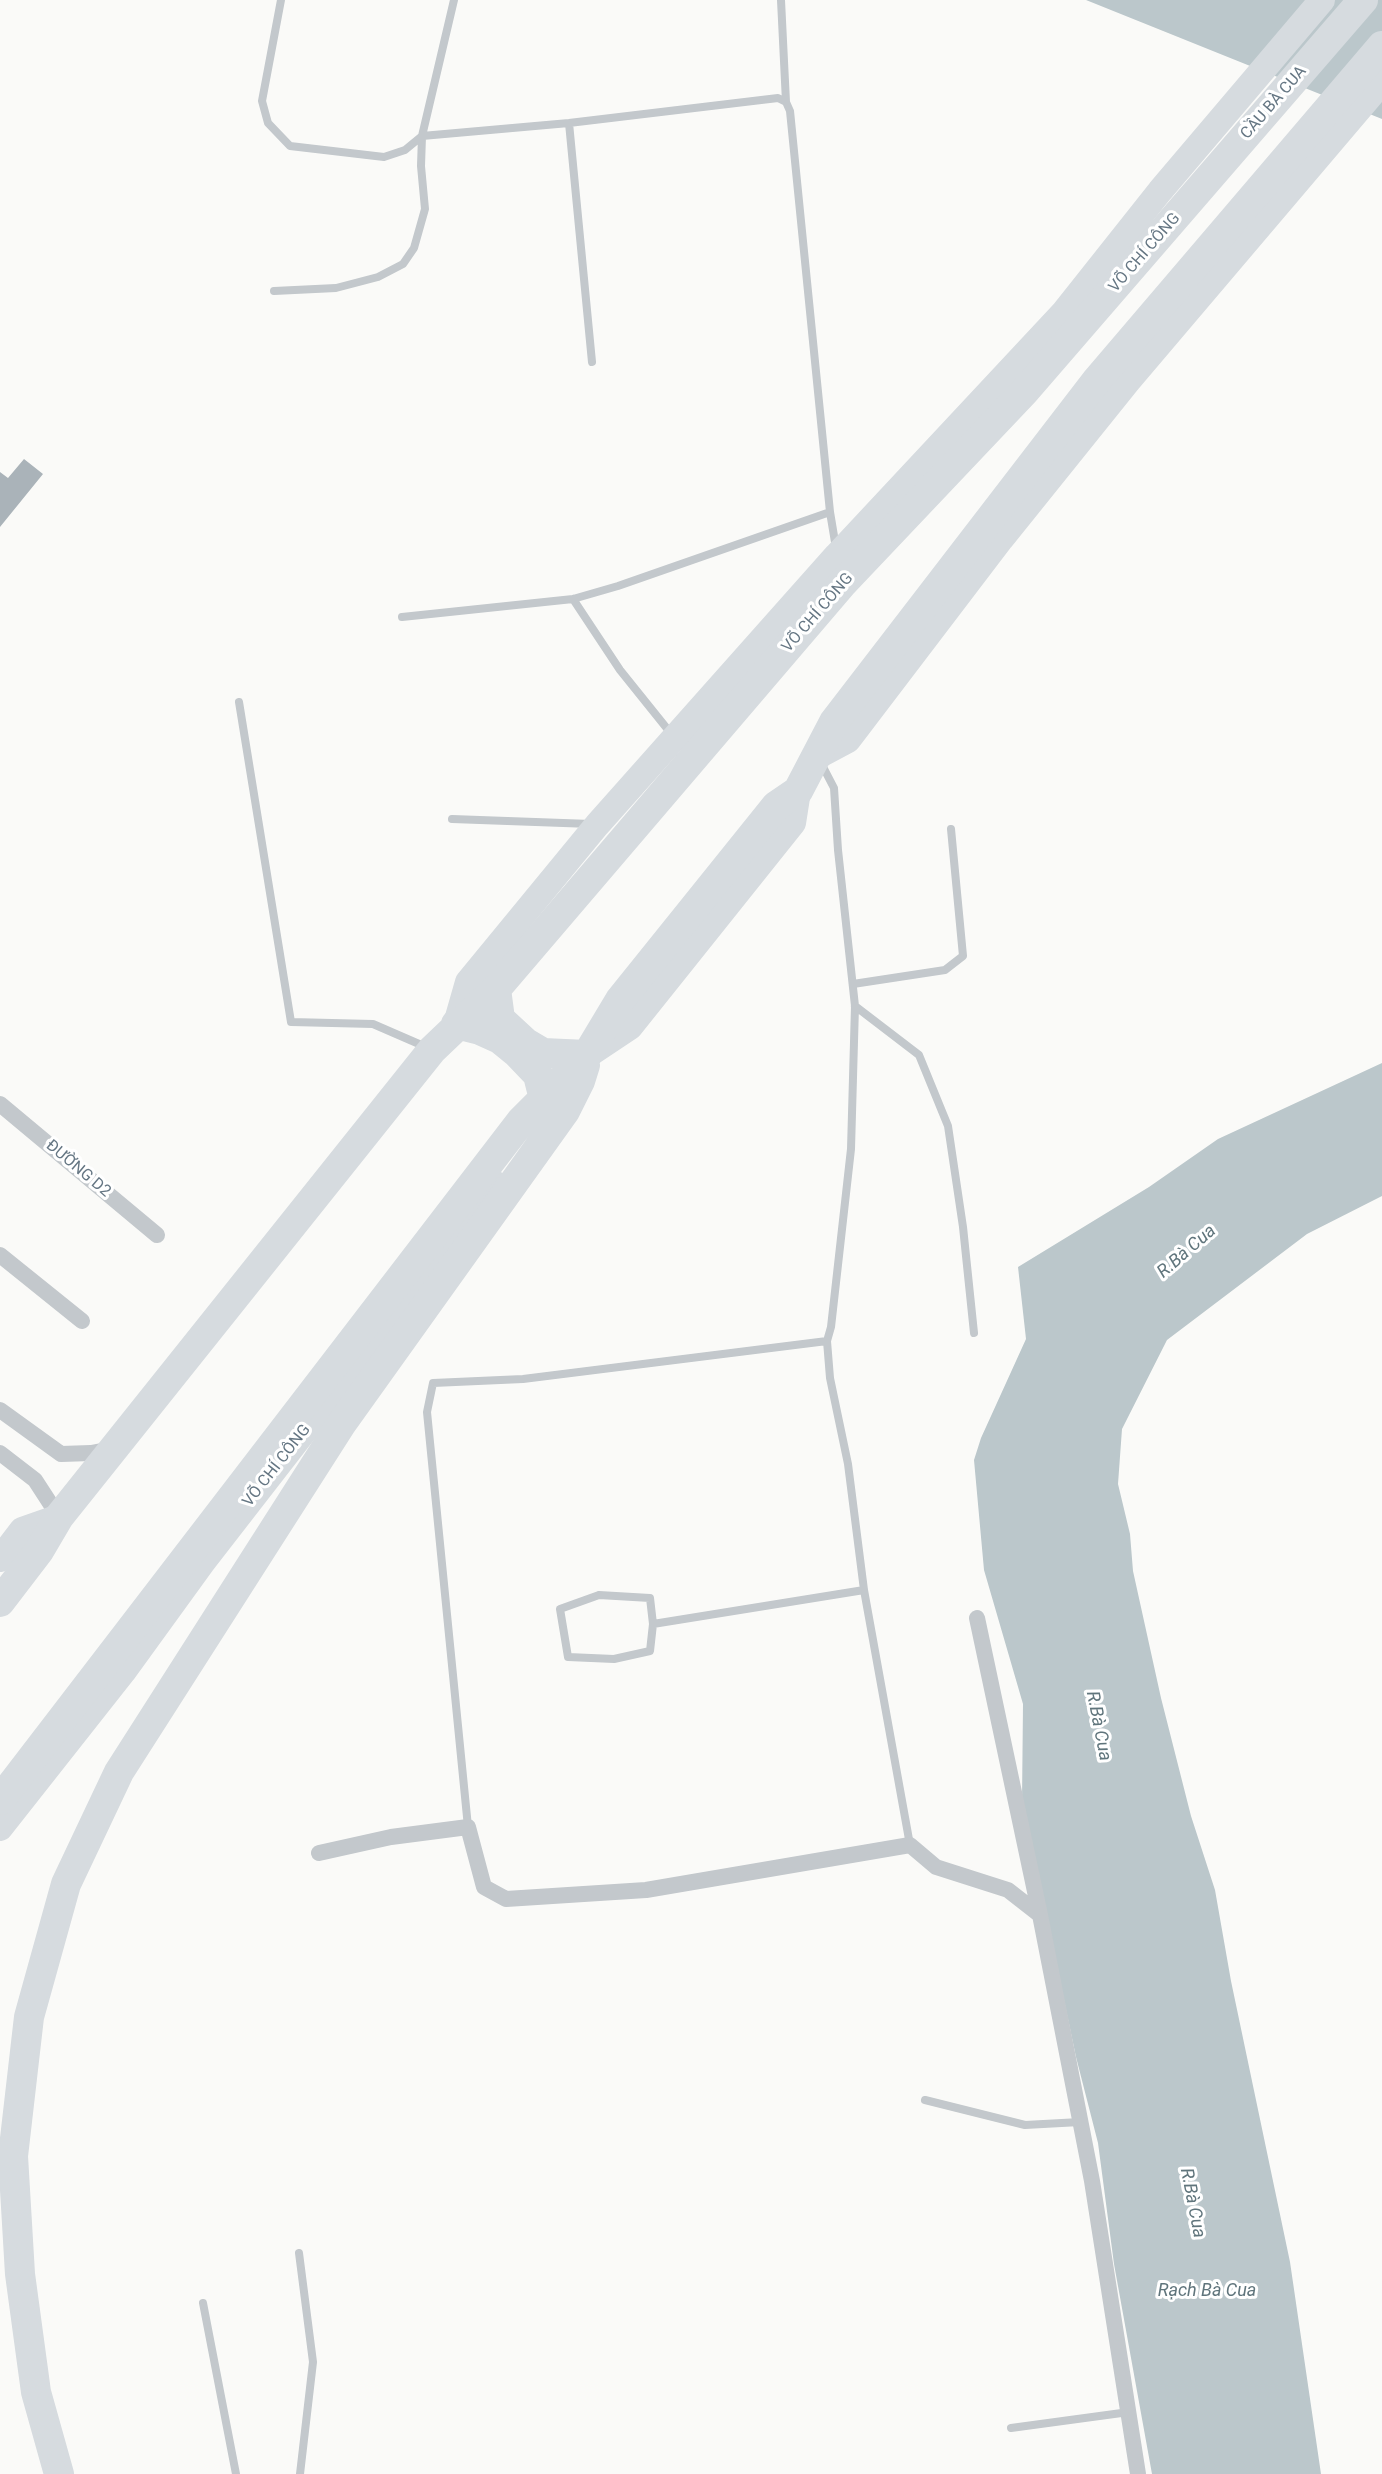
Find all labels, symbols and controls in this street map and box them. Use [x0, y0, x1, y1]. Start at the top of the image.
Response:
street label: CẦU BÀ CUA [1237, 63, 1311, 143]
street label: VÕ CHÍ CÔNG [1105, 209, 1185, 297]
street label: VÕ CHÍ CÔNG [778, 569, 858, 657]
street label: ĐƯỜNG D2 [42, 1136, 114, 1202]
water label: R.Bà Cua [1153, 1221, 1221, 1283]
street label: VÕ CHÍ CÔNG [239, 1421, 315, 1511]
water label: R.Bà Cua [1081, 1689, 1115, 1763]
water label: R.Bà Cua [1175, 2166, 1209, 2240]
water label: Rạch Bà Cua [1158, 2280, 1256, 2302]

